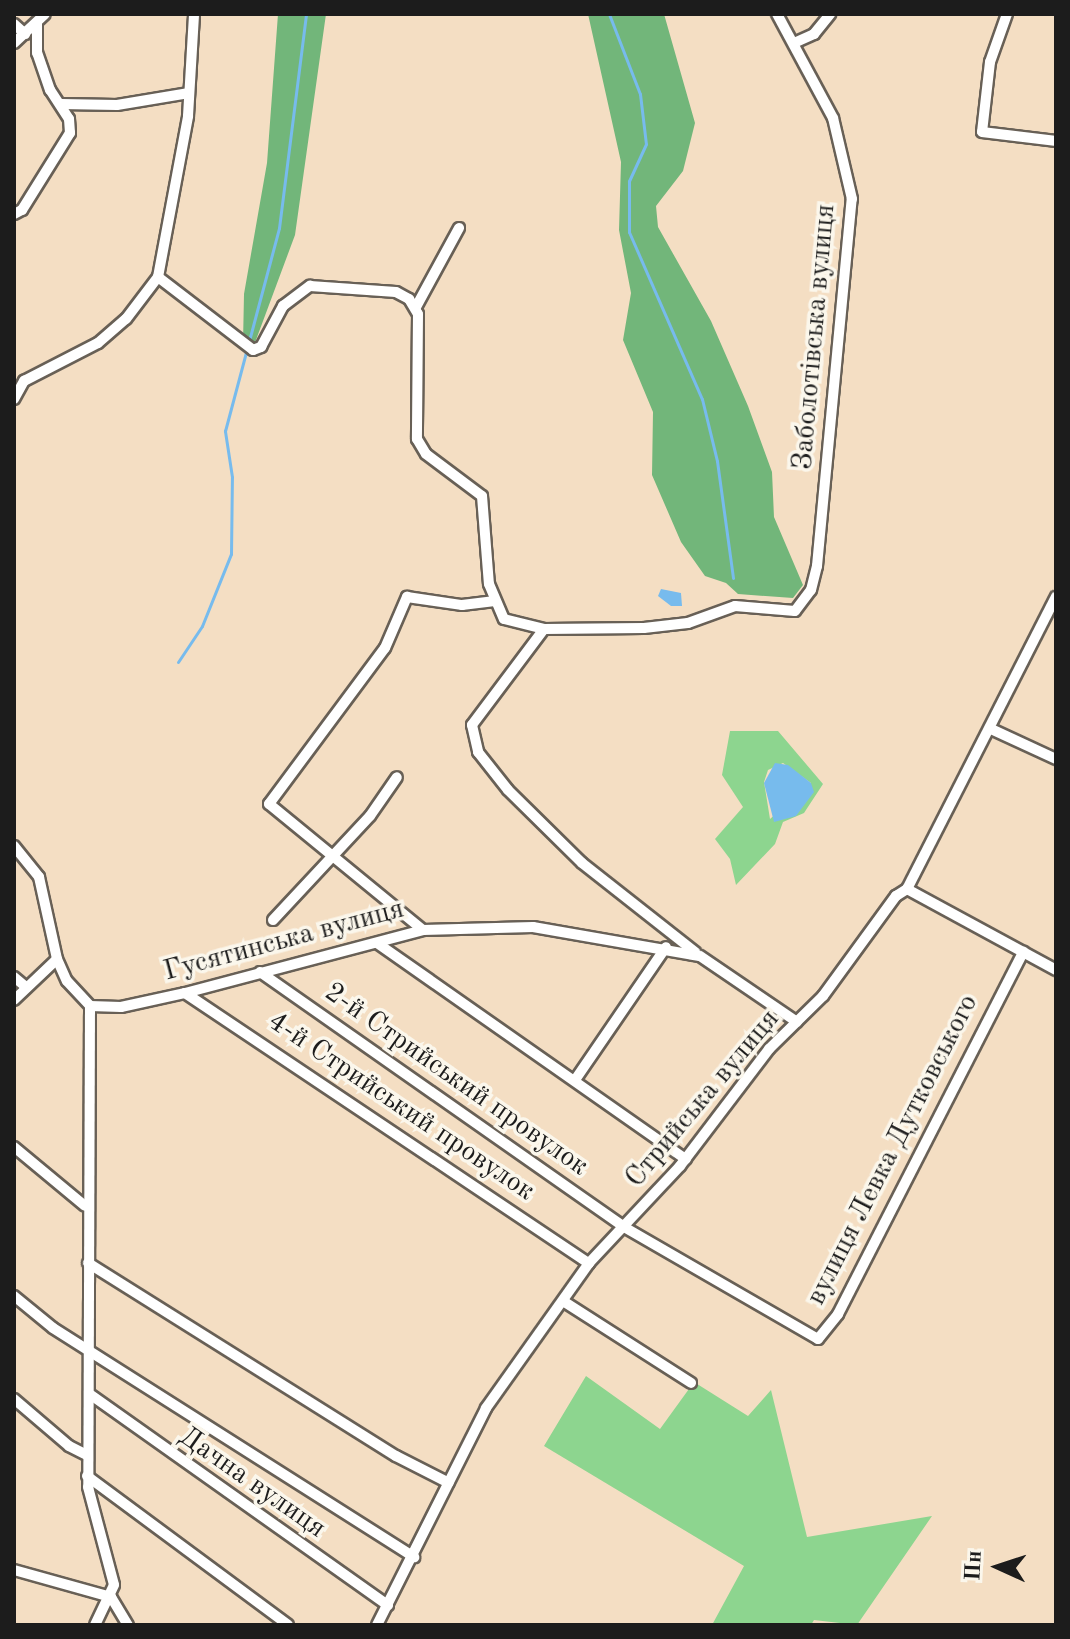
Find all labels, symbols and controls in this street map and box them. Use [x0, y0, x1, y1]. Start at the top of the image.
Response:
street label: Заболотівська вулиця [787, 203, 843, 471]
street label: Гусятинська вулиця [160, 893, 408, 989]
street label: 2-й Стрийський провулок [318, 976, 594, 1184]
street label: вулиця Левка Дутковського [800, 989, 986, 1311]
street label: Стрийська вулиця [619, 1003, 787, 1195]
street label: 4-й Стрийський провулок [261, 1005, 541, 1209]
street label: Дачна вулиця [172, 1420, 332, 1546]
north arrow [958, 1527, 1038, 1607]
text: Пн [962, 1550, 986, 1581]

